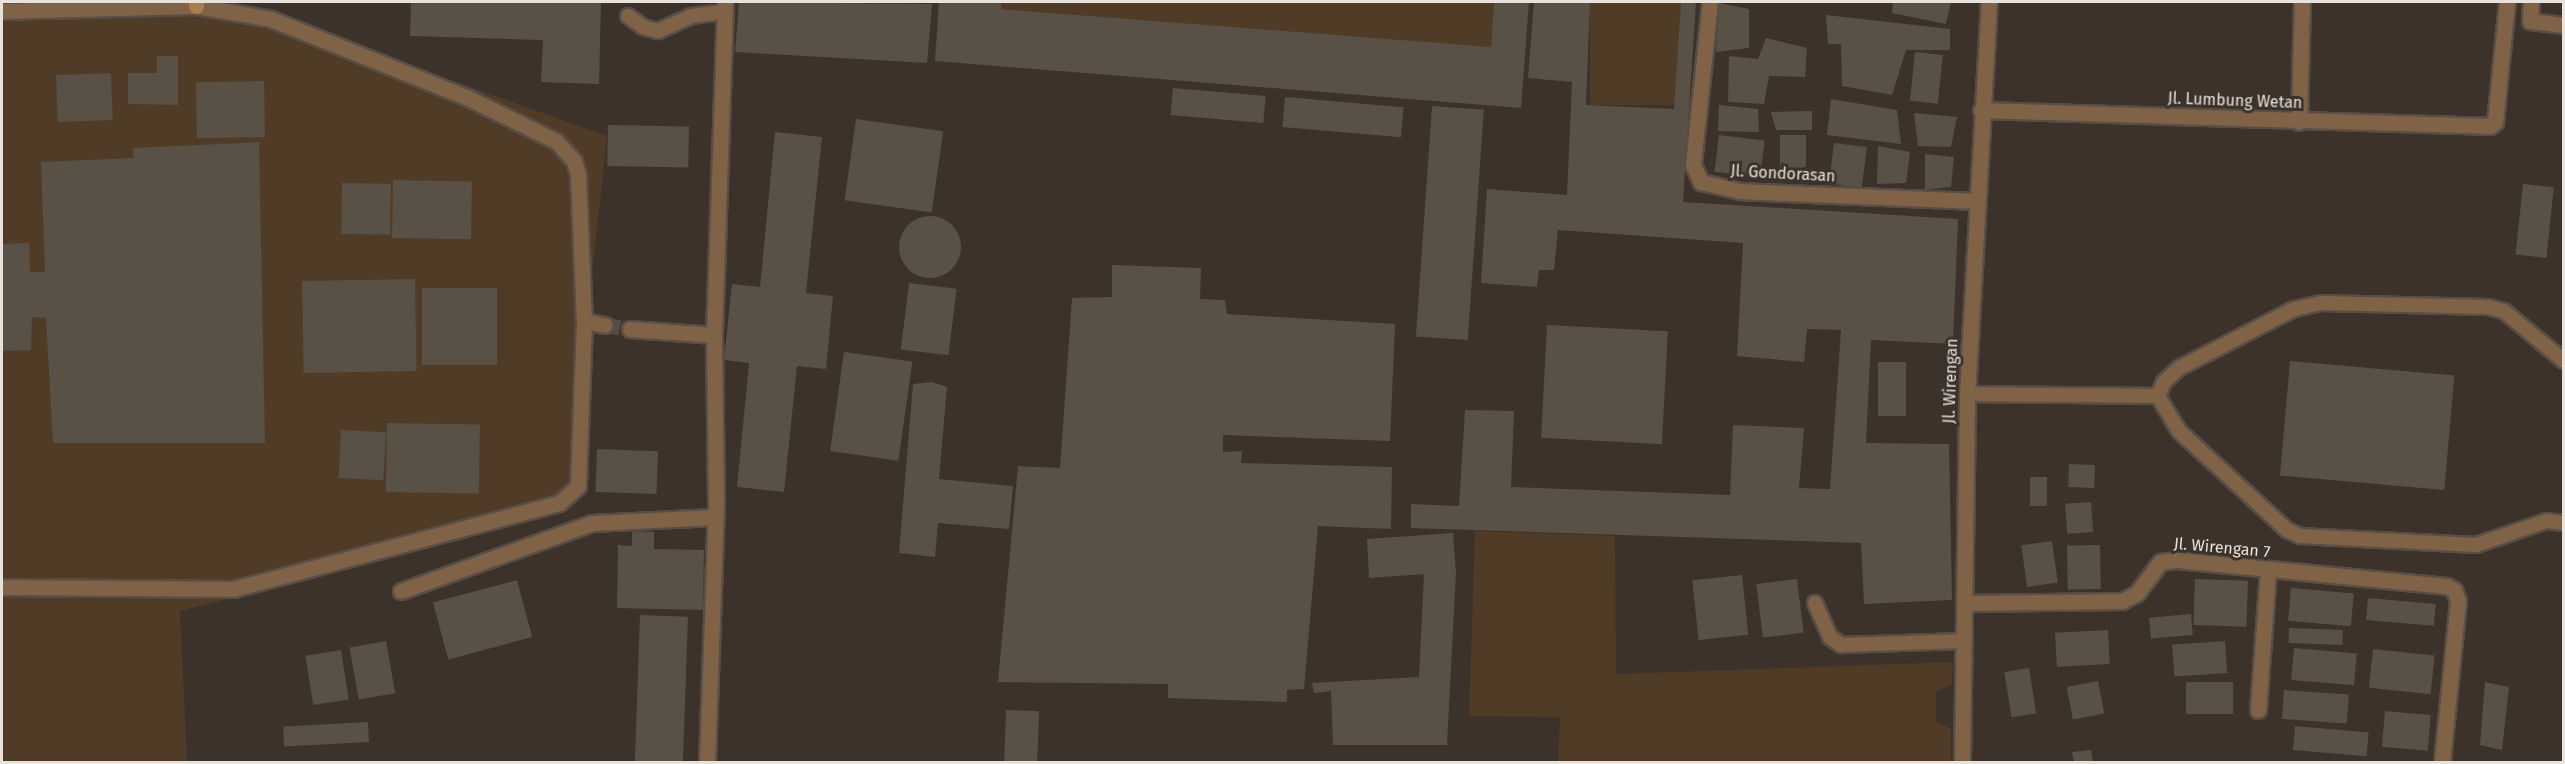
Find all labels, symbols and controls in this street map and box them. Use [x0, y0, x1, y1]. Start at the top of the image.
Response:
street label: Jl. Lumbung Wetan [2167, 89, 2303, 113]
street label: Jl. Gondorasan [1730, 162, 1836, 186]
street label: Jl. Wirengan [1940, 338, 1962, 424]
street label: Jl. Wirengan 7 [2173, 534, 2271, 562]

